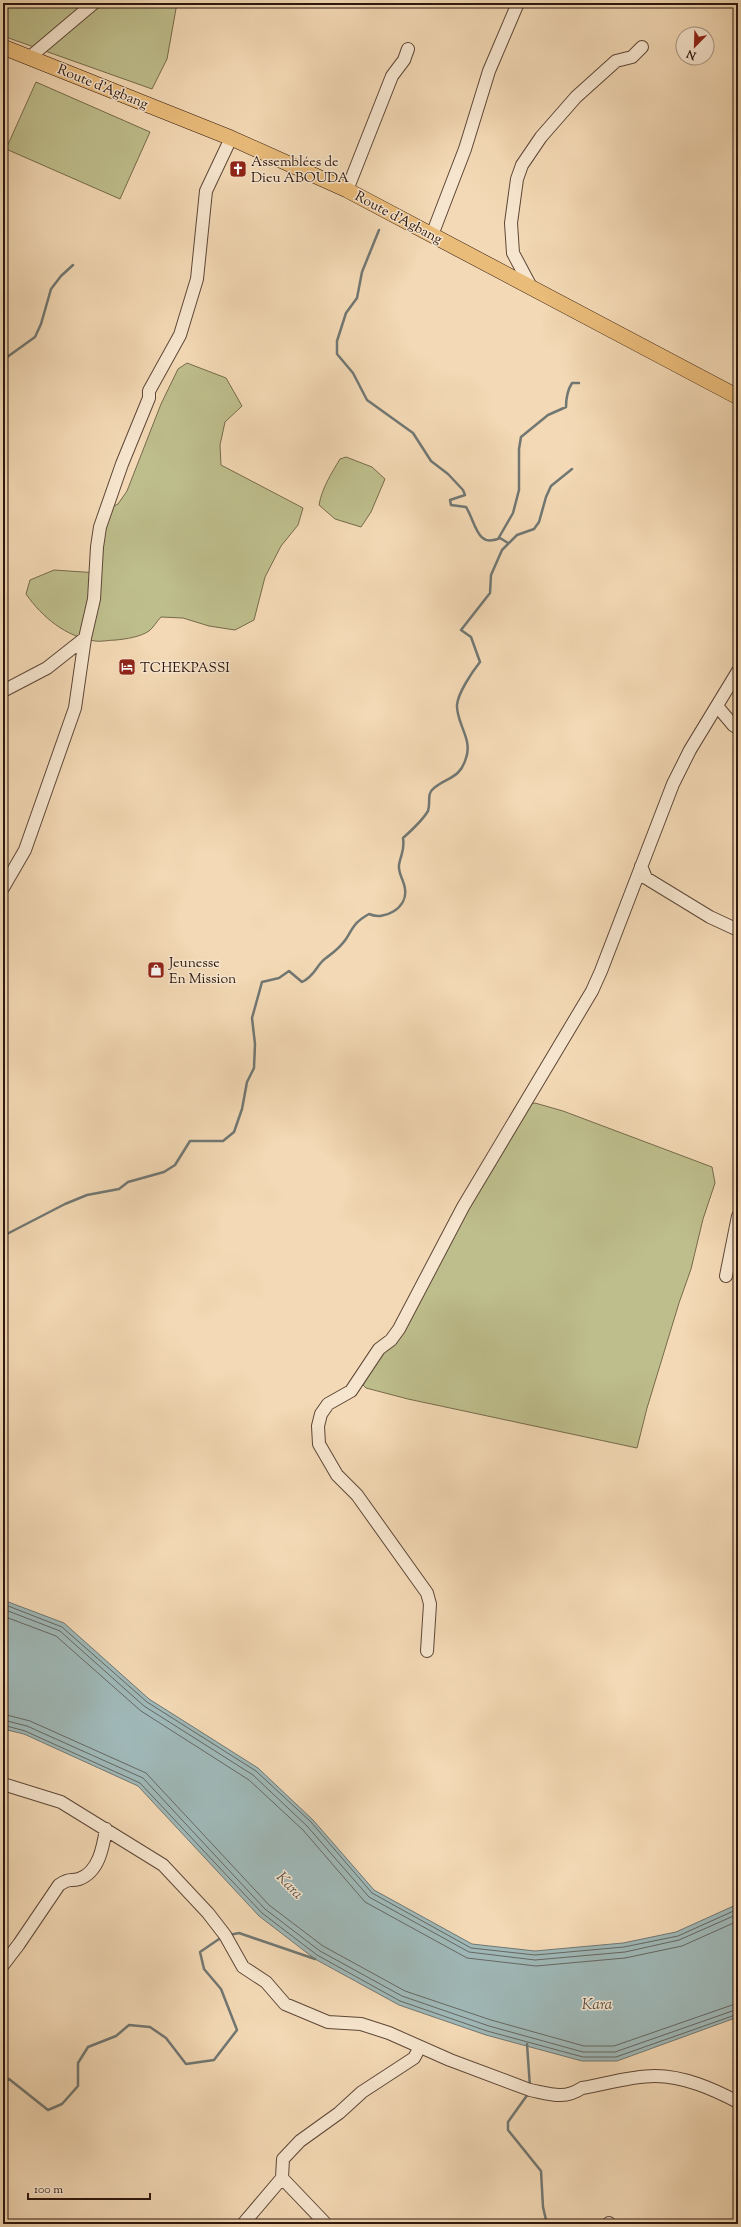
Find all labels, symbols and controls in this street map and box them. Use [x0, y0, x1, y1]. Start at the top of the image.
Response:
north arrow [675, 26, 715, 66]
text: N [684, 45, 700, 64]
street label: Route d'Agbang [54, 61, 151, 115]
place label: Assemblées de Dieu ABOUDA [251, 153, 350, 189]
church icon: Assemblées de Dieu ABOUDA [228, 159, 248, 179]
street label: Route d'Agbang [351, 187, 445, 250]
hotel icon: TCHEKPASSI [117, 657, 137, 677]
place label: TCHEKPASSI [140, 659, 230, 679]
place label: Jeunesse En Mission [168, 954, 236, 990]
shop icon: Jeunesse En Mission [146, 960, 166, 980]
water label: Kara [271, 1868, 307, 1905]
water label: Kara [582, 1995, 613, 2016]
scale bar [28, 2175, 150, 2201]
text: 100 m [34, 2181, 63, 2199]

